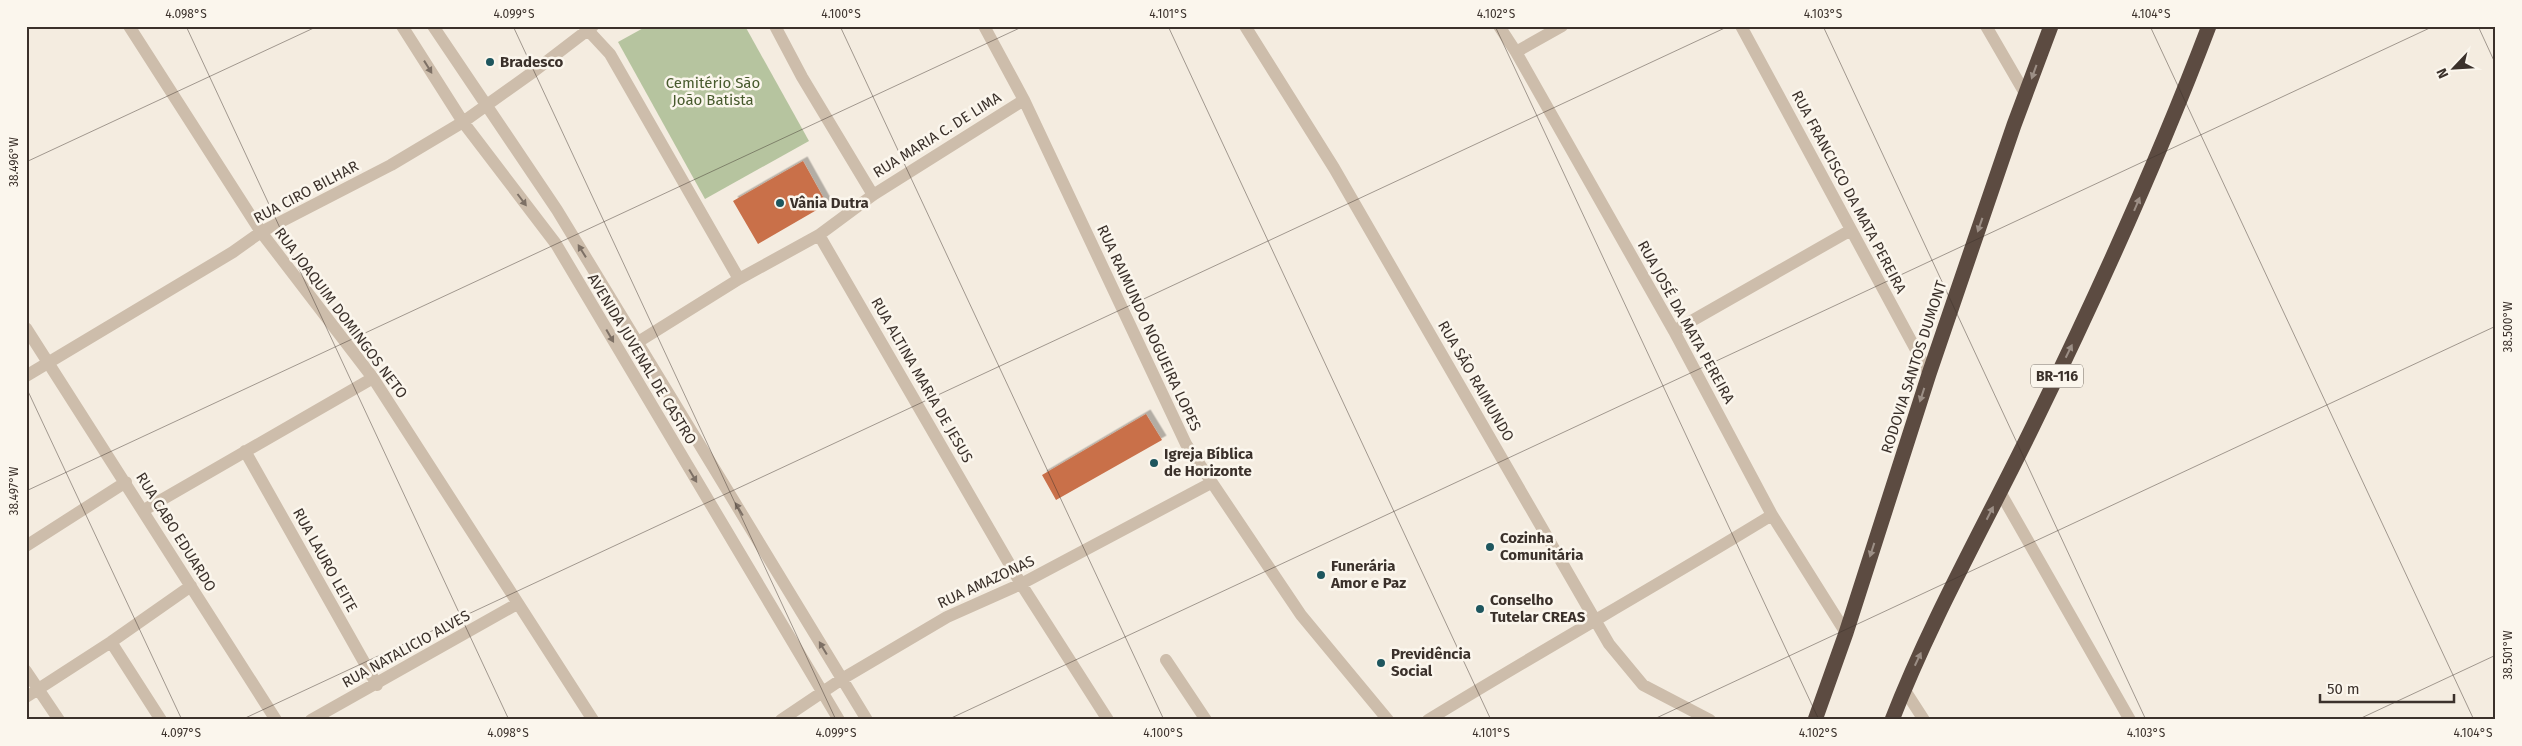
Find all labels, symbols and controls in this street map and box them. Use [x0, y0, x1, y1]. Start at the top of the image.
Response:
text: 4.098°S [165, 7, 207, 21]
text: 4.099°S [493, 7, 535, 21]
text: 4.100°S [821, 7, 861, 21]
text: 4.101°S [1149, 7, 1187, 21]
text: 4.102°S [1477, 7, 1516, 21]
text: 4.103°S [1804, 7, 1843, 21]
text: 4.104°S [2131, 7, 2171, 21]
north arrow [2430, 42, 2480, 92]
place label: Bradesco [500, 53, 563, 71]
marker: Bradesco [484, 56, 496, 68]
one-way arrow [423, 61, 433, 74]
one-way arrow [2030, 65, 2038, 80]
text: N [2433, 65, 2452, 81]
park label: Cemitério São João Batista [666, 74, 760, 109]
street label: RUA FRANCISCO DA MATA PEREIRA [1788, 87, 1910, 297]
street label: RUA MARIA C. DE LIMA [870, 88, 1005, 182]
text: 38.496°W [7, 137, 21, 187]
street label: RUA CIRO BILHAR [250, 157, 362, 227]
one-way arrow [517, 193, 527, 207]
place label: Vânia Dutra [789, 194, 869, 212]
marker: Vânia Dutra [774, 197, 786, 209]
one-way arrow [2133, 197, 2141, 211]
one-way arrow [1975, 218, 1983, 233]
street label: RUA RAIMUNDO NOGUEIRA LOPES [1093, 222, 1205, 434]
street label: RUA JOAQUIM DOMINGOS NETO [271, 224, 411, 402]
street label: RUA JOSÉ DA MATA PEREIRA [1634, 237, 1739, 407]
one-way arrow [577, 244, 586, 257]
street label: AVENIDA JUVENAL DE CASTRO [584, 270, 700, 448]
street label: RODOVIA SANTOS DUMONT [1878, 278, 1951, 456]
street label: RUA ALTINA MARIA DE JESUS [867, 294, 977, 466]
text: 38.500°W [2501, 301, 2515, 353]
street label: RUA SÃO RAIMUNDO [1434, 318, 1518, 444]
one-way arrow [605, 330, 614, 343]
one-way arrow [2065, 344, 2073, 358]
road number: BR-116 [2031, 364, 2083, 388]
one-way arrow [1917, 388, 1925, 403]
place label: Igreja Bíblica de Horizonte [1164, 445, 1253, 480]
marker: Igreja Bíblica de Horizonte [1148, 457, 1160, 469]
text: 38.497°W [7, 466, 21, 515]
street label: RUA CABO EDUARDO [132, 469, 220, 595]
one-way arrow [688, 469, 697, 482]
one-way arrow [735, 503, 744, 516]
street label: RUA LAURO LEITE [289, 505, 361, 615]
one-way arrow [1986, 506, 1994, 520]
place label: Cozinha Comunitária [1500, 529, 1584, 564]
marker: Cozinha Comunitária [1484, 541, 1496, 553]
one-way arrow [1868, 543, 1876, 558]
street label: RUA AMAZONAS [935, 552, 1037, 612]
place label: Funerária Amor e Paz [1330, 557, 1406, 592]
marker: Funerária Amor e Paz [1315, 569, 1327, 581]
place label: Conselho Tutelar CREAS [1490, 591, 1586, 626]
marker: Conselho Tutelar CREAS [1474, 603, 1486, 615]
street label: RUA NATALICIO ALVES [339, 606, 473, 692]
text: 38.501°W [2501, 630, 2515, 680]
one-way arrow [819, 641, 828, 654]
place label: Previdência Social [1391, 645, 1471, 680]
one-way arrow [1915, 652, 1923, 666]
marker: Previdência Social [1375, 657, 1387, 669]
scale bar [2320, 671, 2453, 703]
text: 50 m [2327, 680, 2360, 698]
text: 4.097°S [161, 726, 201, 740]
text: 4.098°S [487, 726, 529, 740]
text: 4.099°S [815, 726, 857, 740]
text: 4.100°S [1143, 726, 1183, 740]
text: 4.101°S [1472, 726, 1510, 740]
text: 4.102°S [1799, 726, 1838, 740]
text: 4.103°S [2127, 726, 2166, 740]
text: 4.104°S [2453, 726, 2493, 740]

